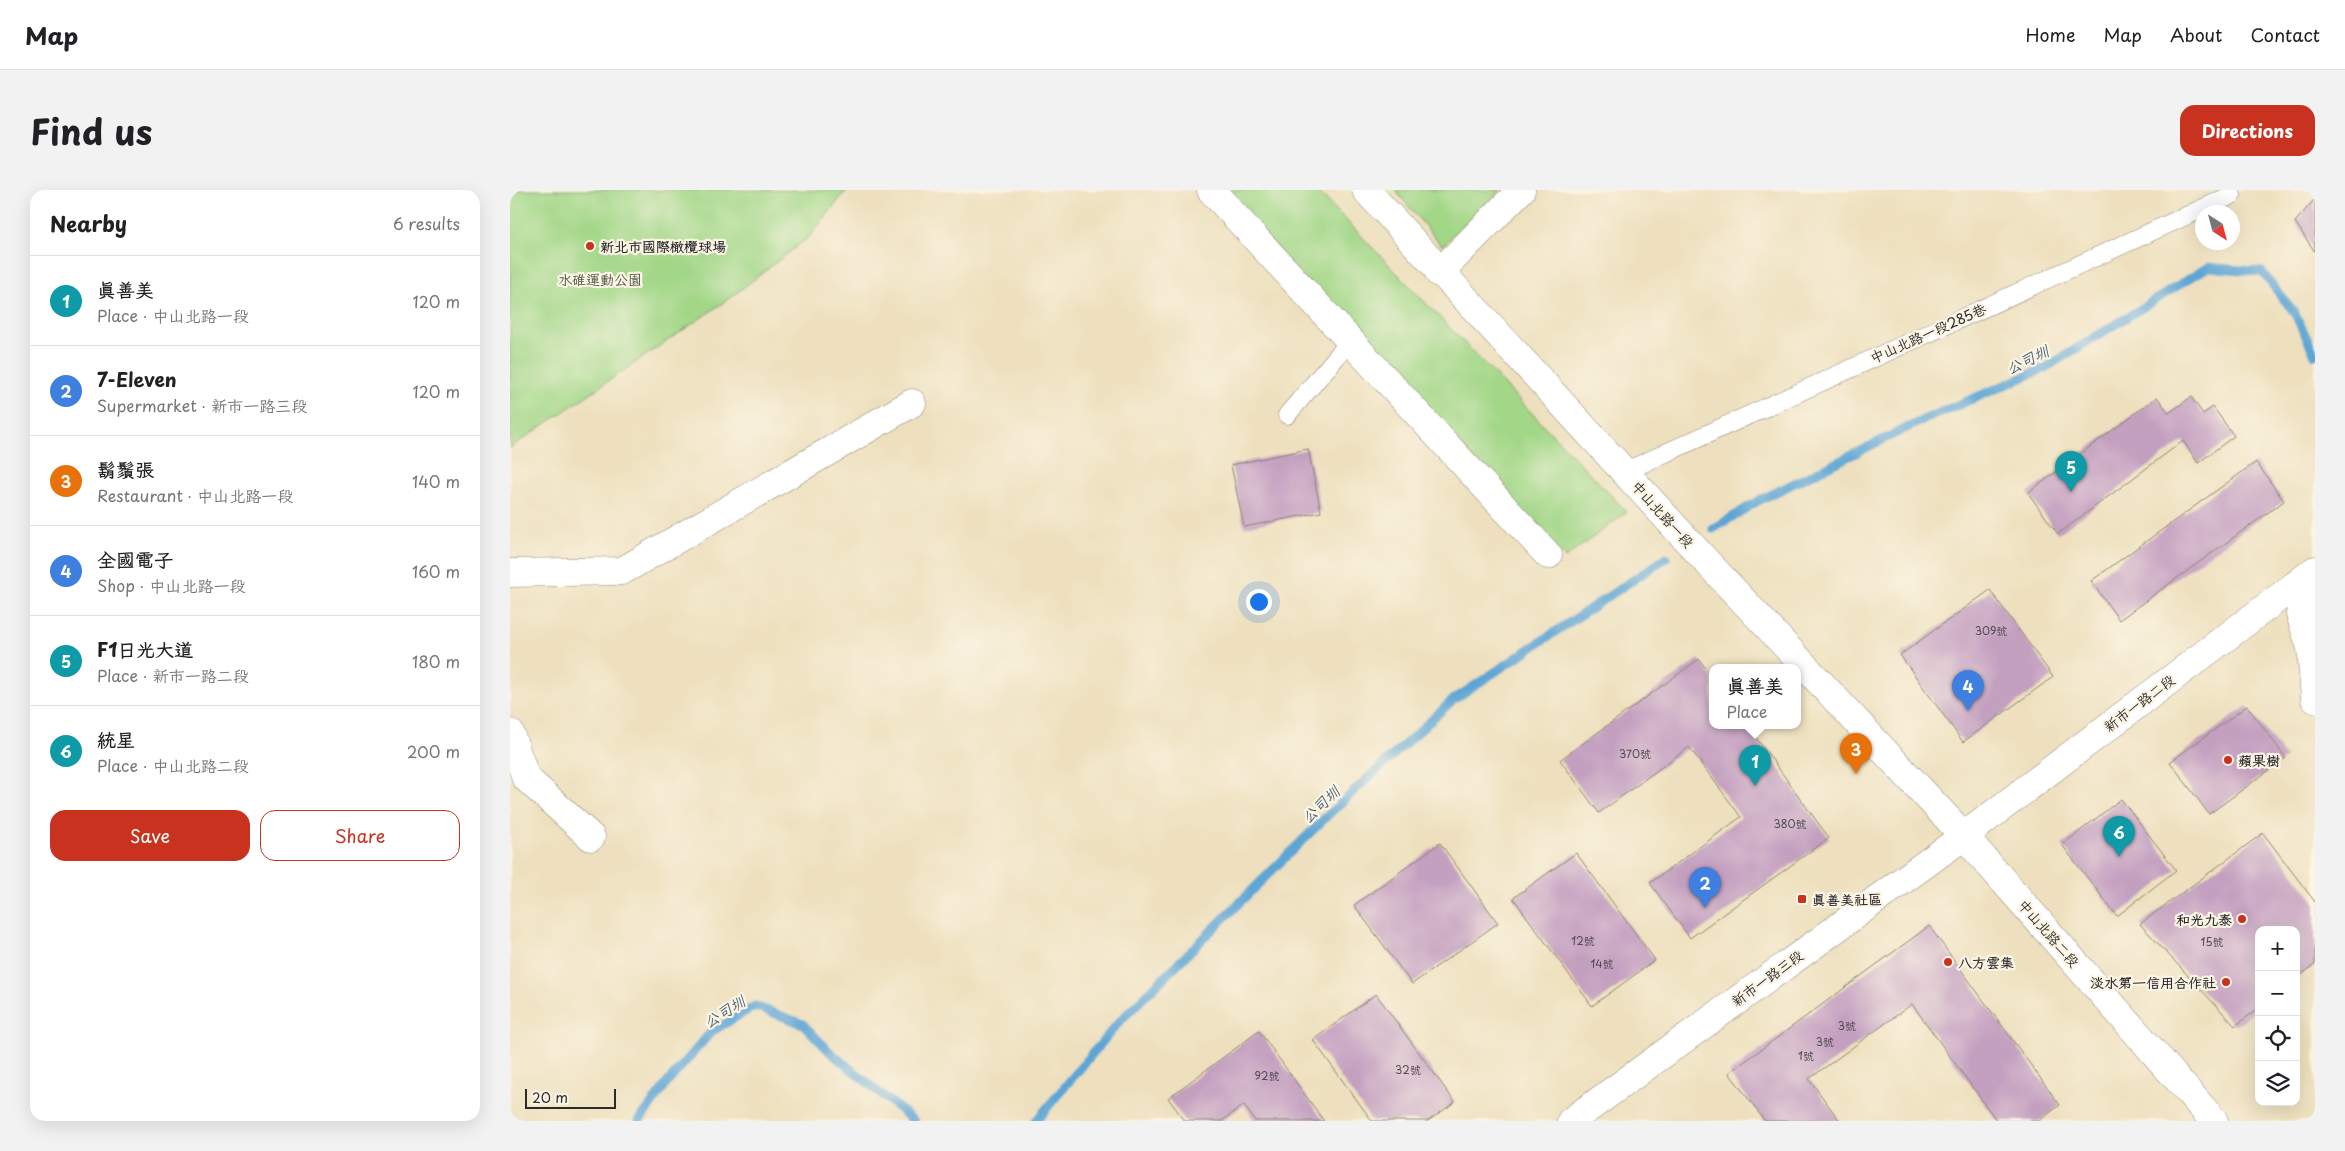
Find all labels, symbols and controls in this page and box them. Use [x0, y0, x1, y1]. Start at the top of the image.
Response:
text: Map [25, 17, 78, 53]
text: Home [2025, 21, 2075, 48]
text: Map [2103, 21, 2142, 48]
text: About [2170, 21, 2222, 48]
text: Contact [2250, 21, 2320, 48]
text: Find us [30, 104, 152, 157]
button: Directions [2180, 105, 2315, 156]
north arrow [2195, 205, 2240, 250]
text: Nearby [50, 207, 127, 239]
text: 6 results [393, 211, 460, 235]
place label: 新北市國際橄欖球場 [600, 236, 726, 257]
marker: 新北市國際橄欖球場 [584, 240, 596, 252]
park label: 水碓運動公園 [558, 269, 642, 290]
text: 真善美 [97, 275, 154, 303]
text: 1 [62, 289, 70, 313]
text: 120 m [413, 289, 460, 313]
street label: 中山北路一段285巷 [1867, 298, 1990, 368]
text: Place · 中山北路一段 [97, 303, 249, 327]
water label: 公司圳 [2002, 338, 2054, 379]
text: 7-Eleven [97, 365, 177, 393]
text: 2 [60, 379, 72, 403]
text: 120 m [413, 379, 460, 403]
text: Supermarket · 新市一路三段 [97, 393, 307, 417]
pin: 5 [2055, 451, 2087, 492]
text: 鬍鬚張 [97, 455, 154, 483]
text: 3 [61, 469, 71, 493]
text: 140 m [412, 469, 460, 493]
street label: 中山北路一段 [1627, 476, 1699, 552]
text: Restaurant · 中山北路一段 [97, 483, 293, 507]
text: 全國電子 [97, 545, 173, 573]
text: 4 [61, 559, 71, 583]
text: 160 m [412, 559, 460, 583]
text: Shop · 中山北路一段 [97, 573, 246, 597]
your location [1246, 589, 1272, 615]
house number: 309號 [1975, 622, 2007, 639]
text: F1日光大道 [97, 635, 193, 663]
text: 5 [61, 649, 71, 673]
text: 180 m [412, 649, 460, 673]
text: Place · 新市一路二段 [97, 663, 249, 687]
popup [1709, 664, 1801, 729]
street label: 新市一路二段 [2099, 669, 2179, 737]
pin: 4 [1952, 670, 1984, 711]
text: 真善美 [1726, 671, 1784, 699]
text: Place [1726, 699, 1767, 723]
text: 統星 [97, 725, 135, 753]
pin: 3 [1840, 733, 1872, 774]
text: 6 [60, 739, 72, 763]
text: 200 m [407, 739, 460, 763]
house number: 370號 [1619, 745, 1651, 762]
pin: 1 [1739, 745, 1771, 786]
place label: 蘋果樹 [2238, 750, 2280, 771]
text: Place · 中山北路二段 [97, 753, 249, 777]
marker: 蘋果樹 [2222, 754, 2234, 766]
water label: 公司圳 [1296, 779, 1346, 828]
button: Save [50, 810, 250, 861]
button: Share [260, 810, 460, 861]
house number: 380號 [1773, 815, 1807, 832]
pin: 6 [2103, 816, 2135, 857]
pin: 2 [1689, 867, 1721, 908]
place label: 真善美社區 [1812, 889, 1882, 910]
marker: 真善美社區 [1796, 893, 1808, 905]
street label: 中山北路二段 [2014, 894, 2084, 972]
place label: 和光九泰 [2176, 909, 2232, 930]
marker: 和光九泰 [2236, 913, 2248, 925]
map controls [2255, 926, 2300, 1106]
button: + [2255, 926, 2300, 971]
house number: 12號 [1571, 932, 1595, 949]
house number: 15號 [2200, 933, 2224, 950]
street label: 新市一路三段 [1727, 945, 1807, 1011]
place label: 八方雲集 [1958, 952, 2014, 973]
house number: 14號 [1590, 955, 1614, 972]
marker: 八方雲集 [1942, 956, 1954, 968]
button: − [2255, 971, 2300, 1016]
place label: 淡水第一信用合作社 [2090, 972, 2216, 993]
marker: 淡水第一信用合作社 [2220, 976, 2232, 988]
water label: 公司圳 [699, 988, 751, 1033]
button: locate [2255, 1016, 2300, 1061]
house number: 3號 [1838, 1017, 1856, 1034]
house number: 3號 [1816, 1033, 1834, 1050]
house number: 1號 [1798, 1047, 1814, 1064]
house number: 32號 [1395, 1061, 1421, 1078]
button: layers [2255, 1061, 2300, 1106]
house number: 92號 [1255, 1067, 1279, 1084]
scale bar [525, 1086, 616, 1109]
text: 20 m [532, 1087, 568, 1108]

